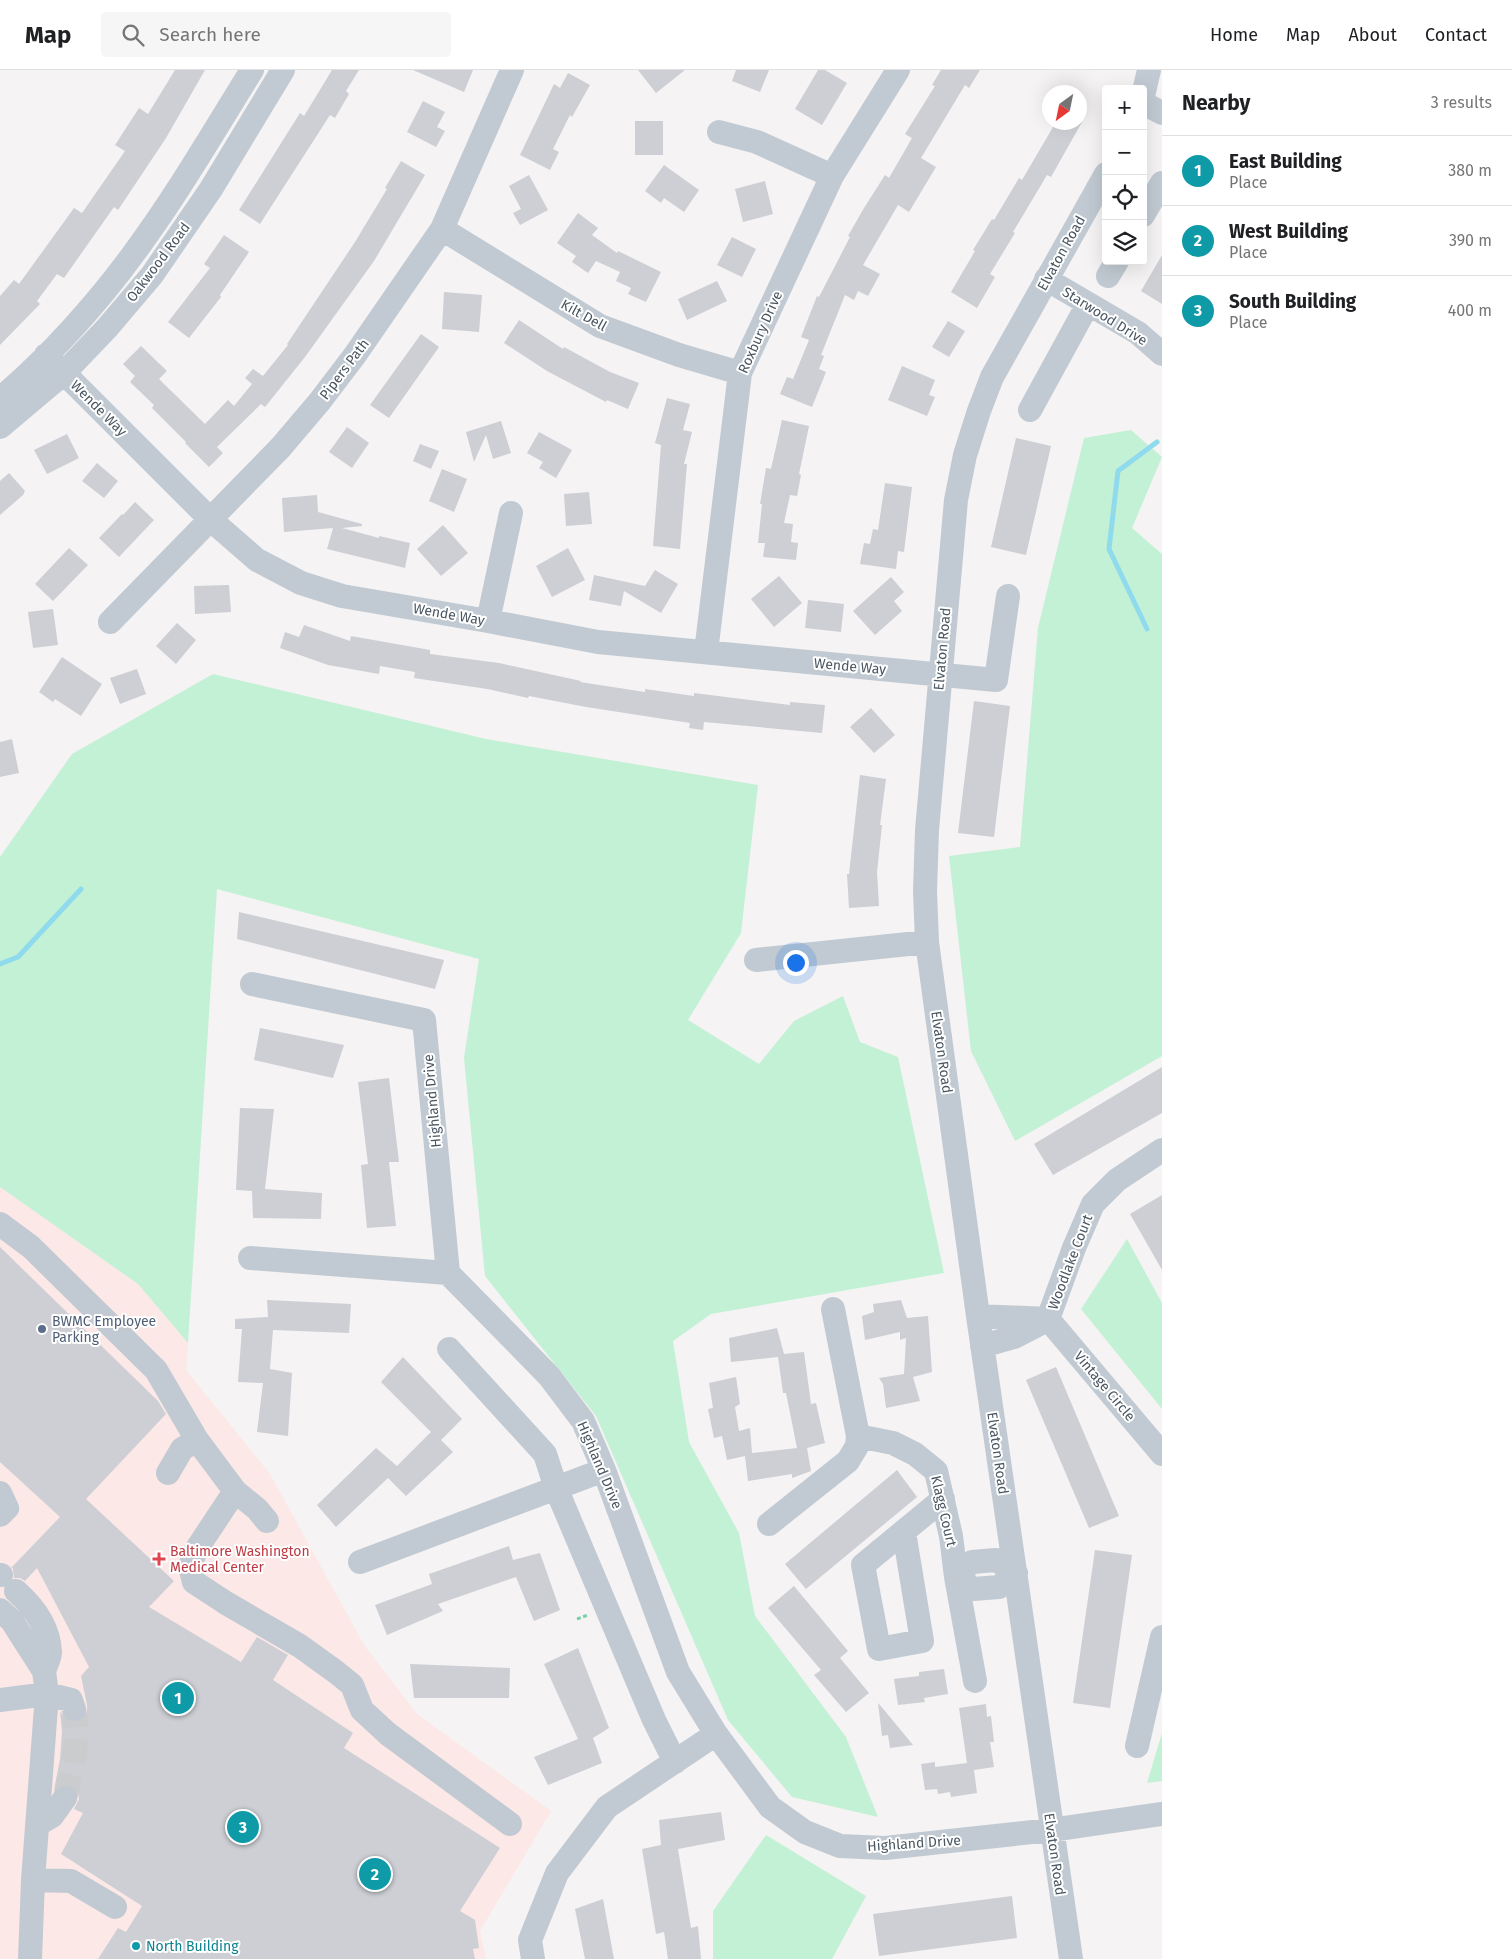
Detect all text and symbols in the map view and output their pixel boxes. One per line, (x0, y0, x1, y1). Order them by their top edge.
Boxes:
search box (101, 12, 451, 57)
text: Map (25, 21, 71, 49)
icon: search (119, 21, 147, 49)
text: Search here (159, 23, 261, 46)
text: Home (1210, 24, 1258, 46)
text: Map (1286, 24, 1320, 46)
text: About (1348, 24, 1397, 46)
text: Contact (1425, 24, 1487, 46)
north arrow (1042, 85, 1087, 130)
map controls (1102, 85, 1147, 265)
button: + (1102, 85, 1147, 130)
text: Nearby (1182, 90, 1250, 116)
text: 3 results (1431, 93, 1492, 112)
button: − (1102, 130, 1147, 175)
text: East Building (1229, 150, 1342, 173)
text: 1 (1194, 161, 1202, 180)
text: 380 m (1448, 161, 1492, 180)
text: Place (1229, 173, 1268, 192)
button: locate (1102, 175, 1147, 220)
street label: Elvaton Road (1034, 213, 1089, 294)
street label: Oakwood Road (123, 219, 194, 305)
button: layers (1102, 220, 1147, 265)
text: West Building (1229, 220, 1348, 243)
text: 2 (1194, 231, 1202, 250)
text: 390 m (1449, 231, 1492, 250)
text: Place (1229, 243, 1268, 262)
street label: Starwood Drive (1059, 284, 1150, 349)
street label: Roxbury Drive (735, 288, 786, 376)
text: South Building (1229, 290, 1356, 313)
street label: Kilt Dell (558, 296, 610, 335)
text: 3 (1194, 301, 1202, 320)
text: 400 m (1448, 301, 1492, 320)
text: Place (1229, 313, 1268, 332)
street label: Pipers Path (316, 336, 373, 403)
street label: Wende Way (67, 377, 130, 440)
street label: Wende Way (412, 600, 486, 629)
street label: Elvaton Road (930, 607, 955, 691)
street label: Wende Way (813, 655, 887, 678)
your location (783, 950, 809, 976)
street label: Elvaton Road (927, 1010, 956, 1094)
street label: Highland Drive (420, 1054, 445, 1148)
street label: Woodlake Court (1045, 1211, 1097, 1312)
place label: BWMC Employee Parking (52, 1313, 156, 1346)
marker: BWMC Employee Parking (36, 1323, 48, 1335)
street label: Vintage Circle (1071, 1348, 1139, 1425)
street label: Elvaton Road (983, 1411, 1012, 1495)
street label: Highland Drive (573, 1419, 626, 1512)
street label: Klagg Court (927, 1474, 960, 1549)
place label: Baltimore Washington Medical Center (170, 1543, 310, 1576)
marker: Baltimore Washington Medical Center (152, 1552, 166, 1566)
pin: 1 (162, 1679, 194, 1717)
pin: 3 (227, 1808, 259, 1846)
street label: Elvaton Road (1040, 1812, 1069, 1896)
street label: Highland Drive (867, 1832, 961, 1855)
pin: 2 (359, 1855, 391, 1893)
place label: North Building (146, 1938, 239, 1955)
marker: North Building (130, 1940, 142, 1952)

